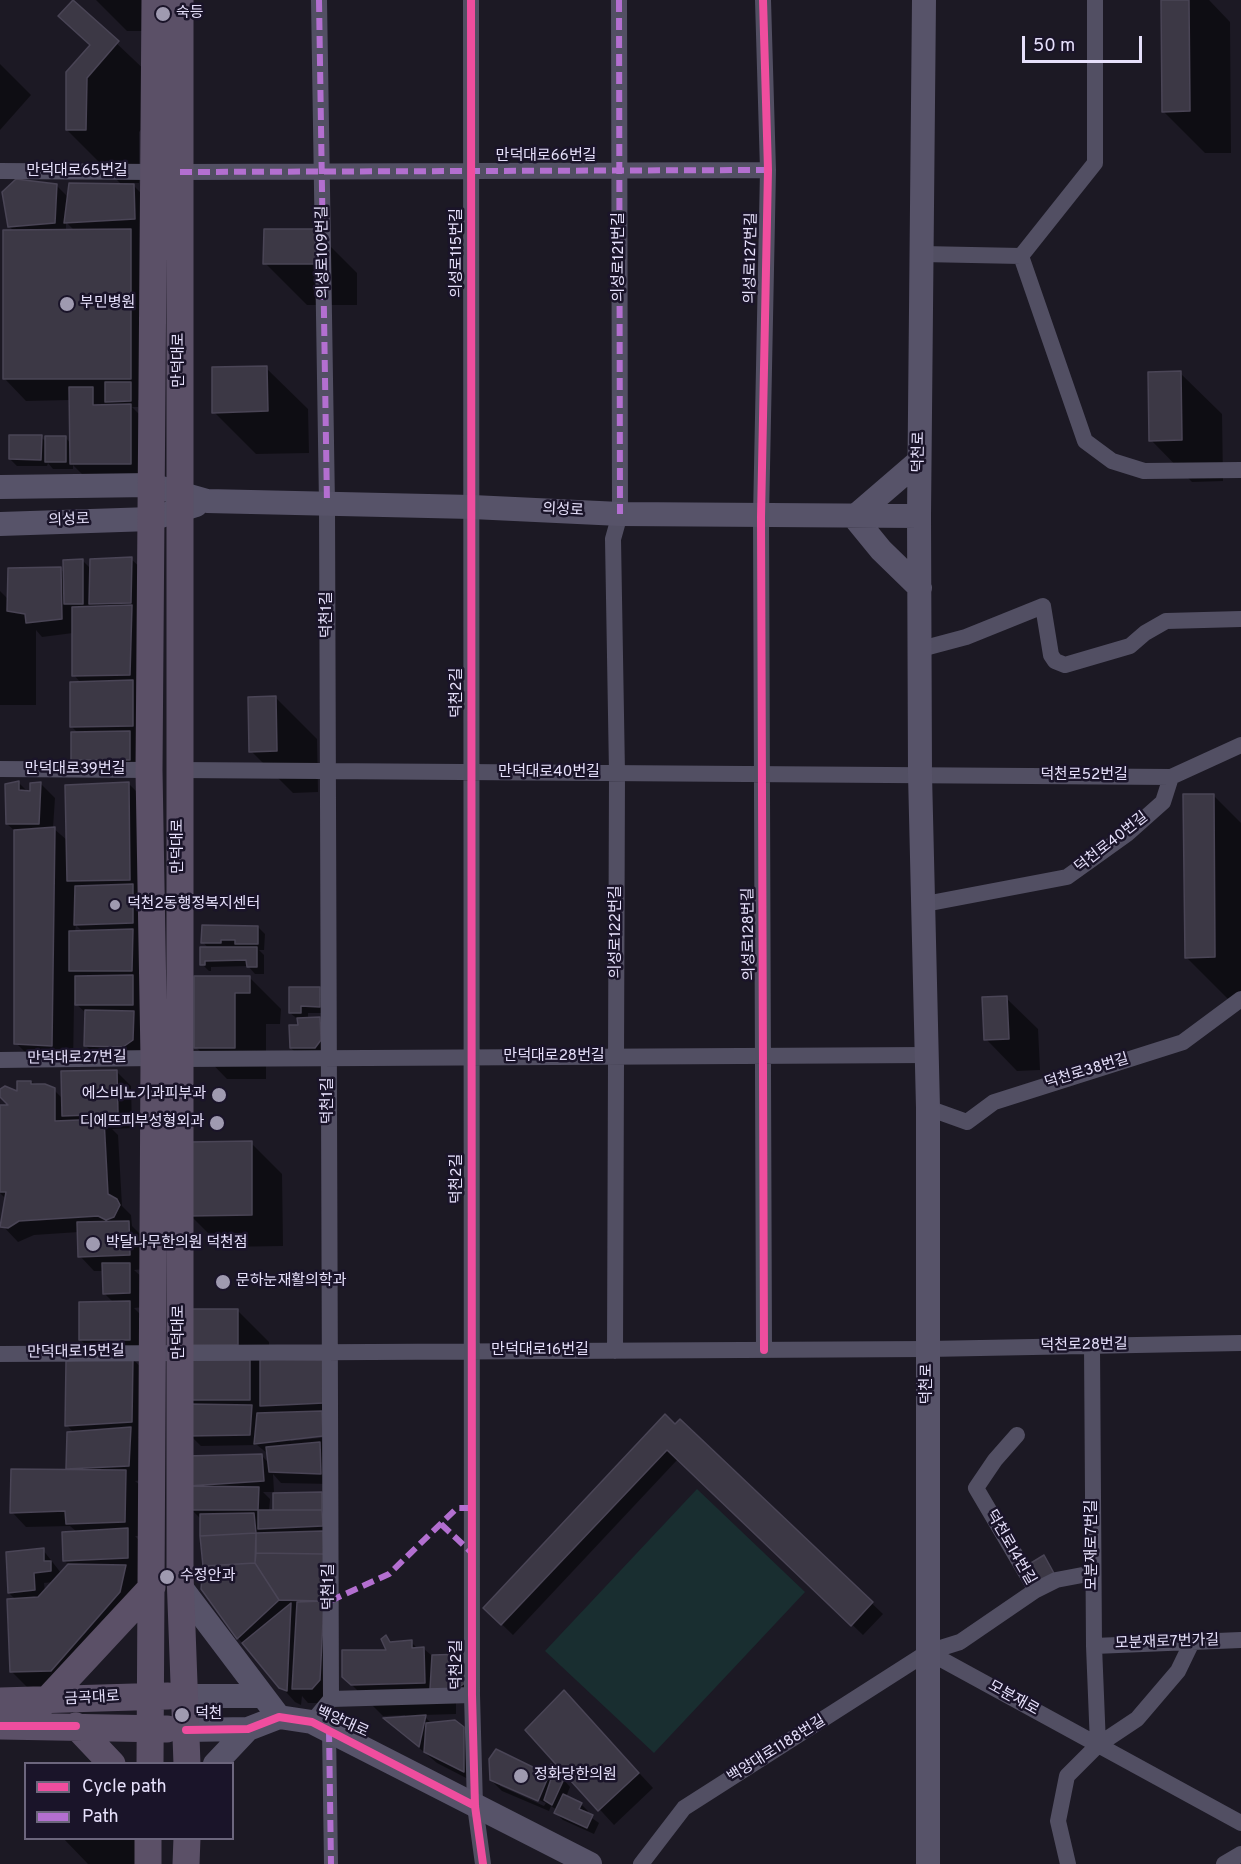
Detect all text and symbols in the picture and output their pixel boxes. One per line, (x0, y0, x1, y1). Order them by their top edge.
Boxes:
marker: 숙등 (154, 5, 172, 23)
place label: 숙등 (176, 5, 204, 23)
scale bar (1025, 24, 1145, 62)
text: 50 m (1033, 35, 1075, 58)
street label: 만덕대로66번길 (496, 148, 596, 166)
street label: 만덕대로65번길 (26, 163, 128, 181)
street label: 의성로109번길 (314, 205, 334, 299)
street label: 의성로115번길 (449, 208, 467, 298)
street label: 의성로121번길 (611, 212, 629, 302)
street label: 의성로127번길 (742, 212, 762, 304)
marker: 부민병원 (58, 295, 76, 313)
place label: 부민병원 (80, 295, 135, 313)
street label: 만덕대로 (171, 332, 189, 388)
street label: 덕천로 (911, 431, 929, 473)
street label: 의성로 (542, 501, 584, 521)
street label: 의성로 (48, 511, 90, 531)
street label: 덕천1길 (319, 592, 337, 638)
street label: 덕천2길 (449, 668, 467, 718)
street label: 만덕대로39번길 (25, 761, 125, 779)
street label: 만덕대로40번길 (498, 764, 600, 782)
street label: 덕천로52번길 (1040, 767, 1128, 785)
street label: 덕천로40번길 (1072, 809, 1152, 877)
street label: 만덕대로 (170, 818, 188, 874)
street label: 의성로122번길 (608, 886, 626, 978)
street label: 의성로128번길 (740, 887, 760, 981)
place label: 덕천2동행정복지센터 (127, 896, 260, 914)
marker: 덕천2동행정복지센터 (108, 898, 122, 912)
street label: 만덕대로28번길 (503, 1048, 605, 1066)
street label: 만덕대로27번길 (27, 1049, 127, 1069)
street label: 덕천로38번길 (1043, 1051, 1131, 1093)
street label: 덕천1길 (320, 1078, 338, 1124)
place label: 에스비뇨기과피부과 (82, 1086, 206, 1104)
marker: 에스비뇨기과피부과 (210, 1086, 228, 1104)
place label: 디에뜨피부성형외과 (80, 1114, 204, 1132)
marker: 디에뜨피부성형외과 (208, 1114, 226, 1132)
street label: 덕천2길 (449, 1154, 467, 1204)
marker: 박달나무한의원 덕천점 (84, 1235, 102, 1253)
place label: 박달나무한의원 덕천점 (106, 1235, 248, 1253)
marker: 문하눈재활의학과 (214, 1273, 232, 1291)
place label: 문하눈재활의학과 (236, 1273, 346, 1291)
street label: 만덕대로 (171, 1304, 189, 1360)
street label: 덕천로28번길 (1040, 1336, 1128, 1356)
street label: 만덕대로16번길 (491, 1342, 589, 1360)
street label: 만덕대로15번길 (27, 1343, 125, 1363)
street label: 덕천로 (919, 1363, 937, 1405)
street label: 모분재로7번길 (1084, 1500, 1102, 1590)
street label: 덕천로14번길 (981, 1507, 1039, 1589)
street label: 덕천1길 (321, 1564, 339, 1610)
marker: 수정안과 (158, 1568, 176, 1586)
place label: 수정안과 (180, 1568, 235, 1586)
street label: 모분재로7번가길 (1115, 1632, 1219, 1654)
street label: 덕천2길 (449, 1640, 467, 1690)
street label: 모분재로 (984, 1678, 1042, 1720)
street label: 금곡대로 (64, 1689, 120, 1709)
street label: 백양대로 (313, 1704, 371, 1742)
marker: 덕천 (173, 1706, 191, 1724)
place label: 덕천 (195, 1706, 223, 1724)
street label: 백양대로1188번길 (725, 1713, 829, 1787)
legend (24, 1762, 234, 1840)
marker: 정화당한의원 (512, 1767, 530, 1785)
place label: 정화당한의원 (534, 1767, 617, 1785)
text: Cycle path (82, 1776, 167, 1799)
text: Path (82, 1806, 119, 1829)

